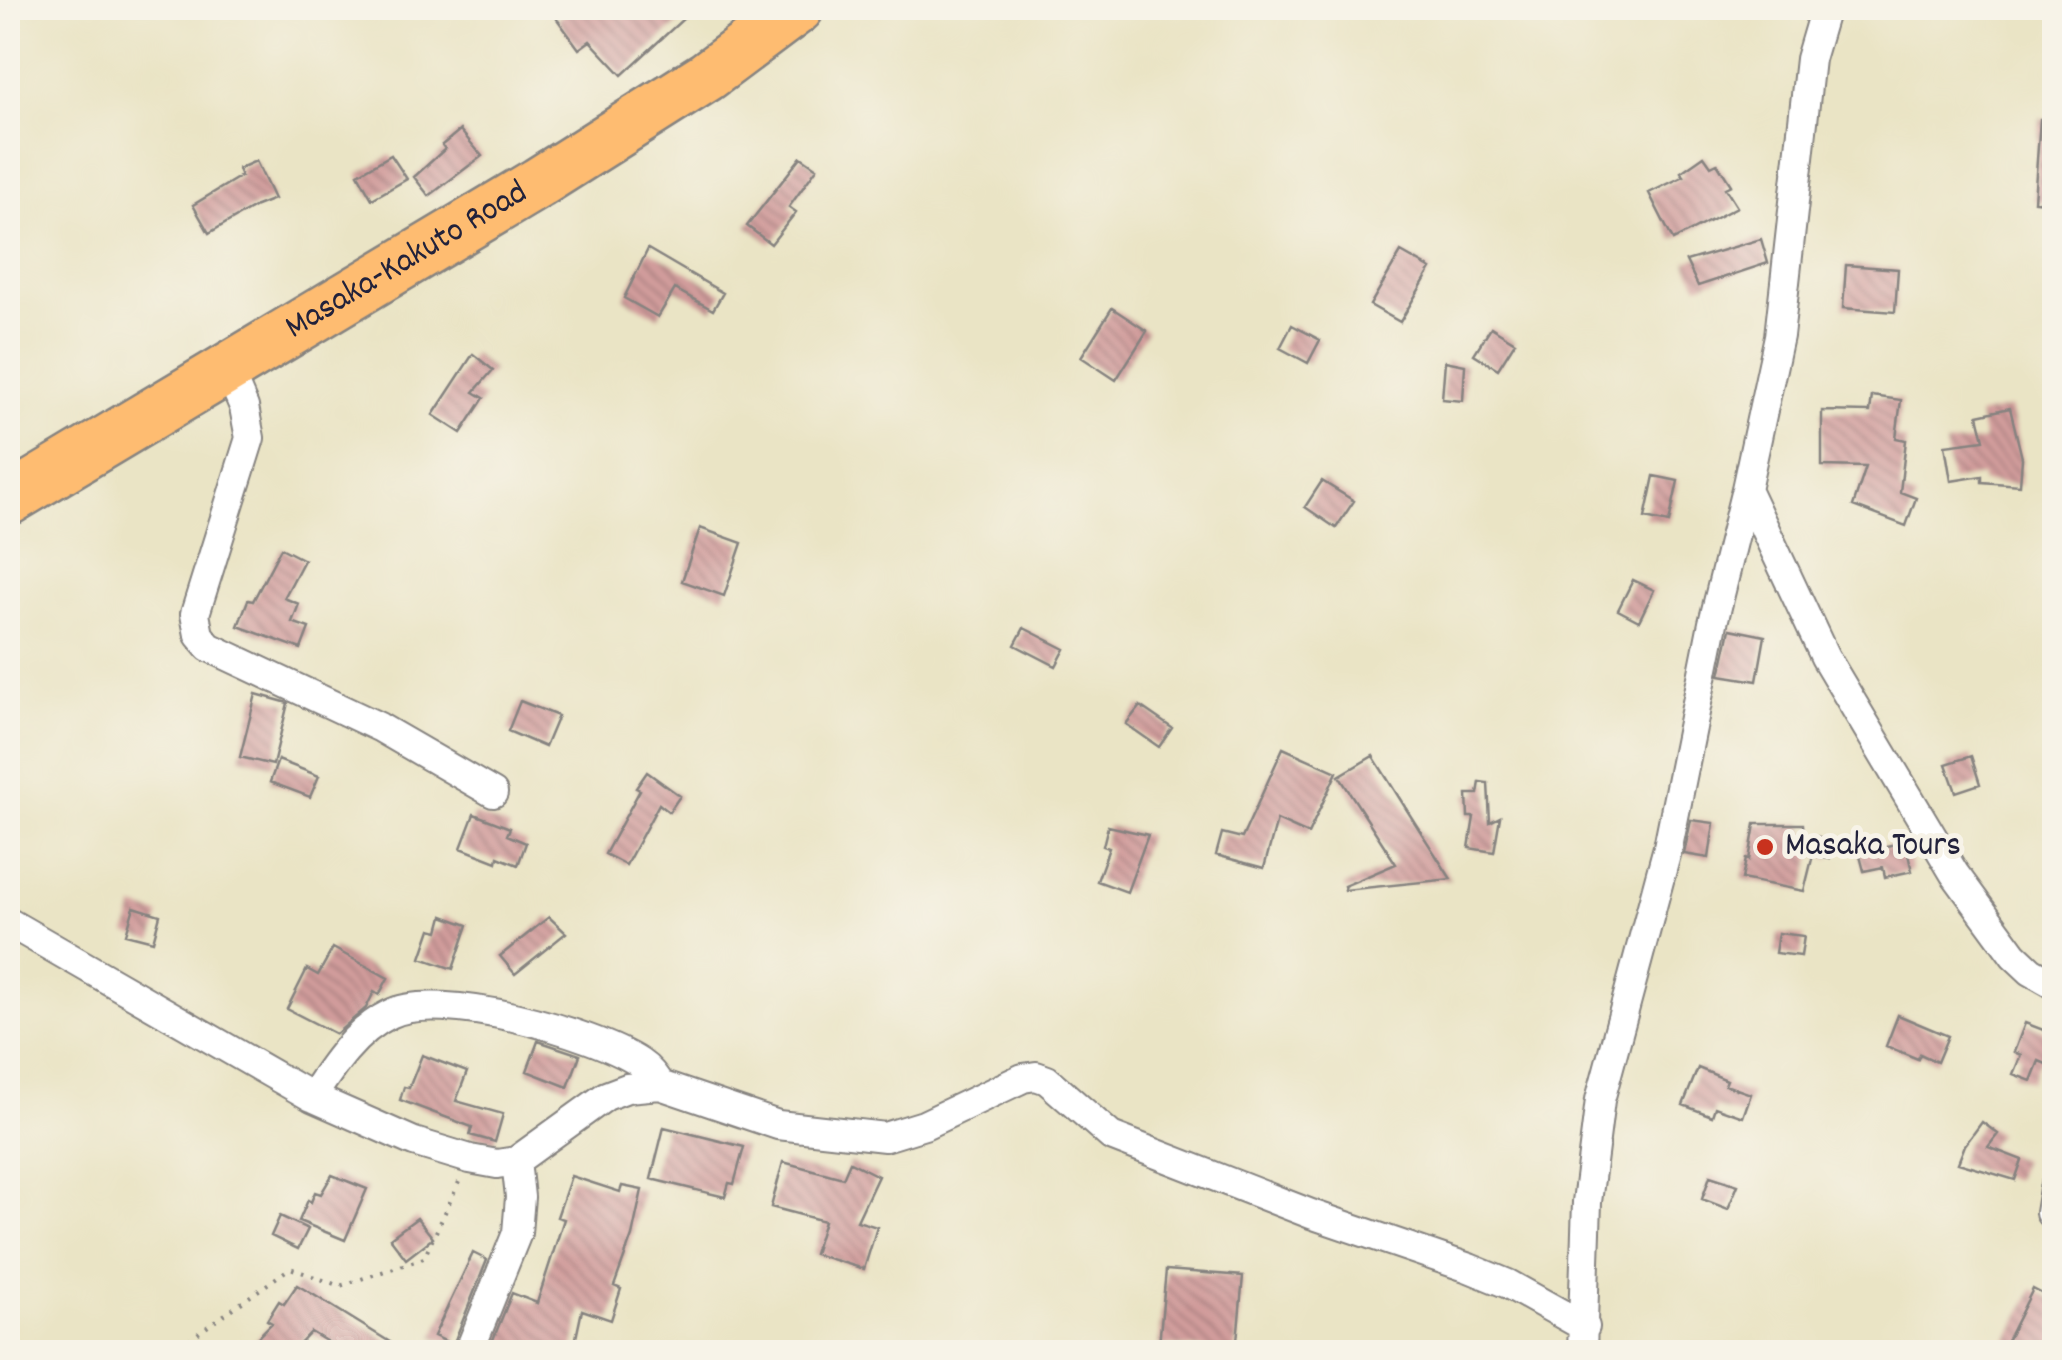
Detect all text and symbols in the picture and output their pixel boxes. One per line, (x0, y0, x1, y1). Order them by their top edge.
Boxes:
street label: Masaka-Kakuto Road (276, 169, 538, 353)
place label: Masaka Tours (1785, 822, 1961, 872)
marker: Masaka Tours (1754, 836, 1776, 858)

